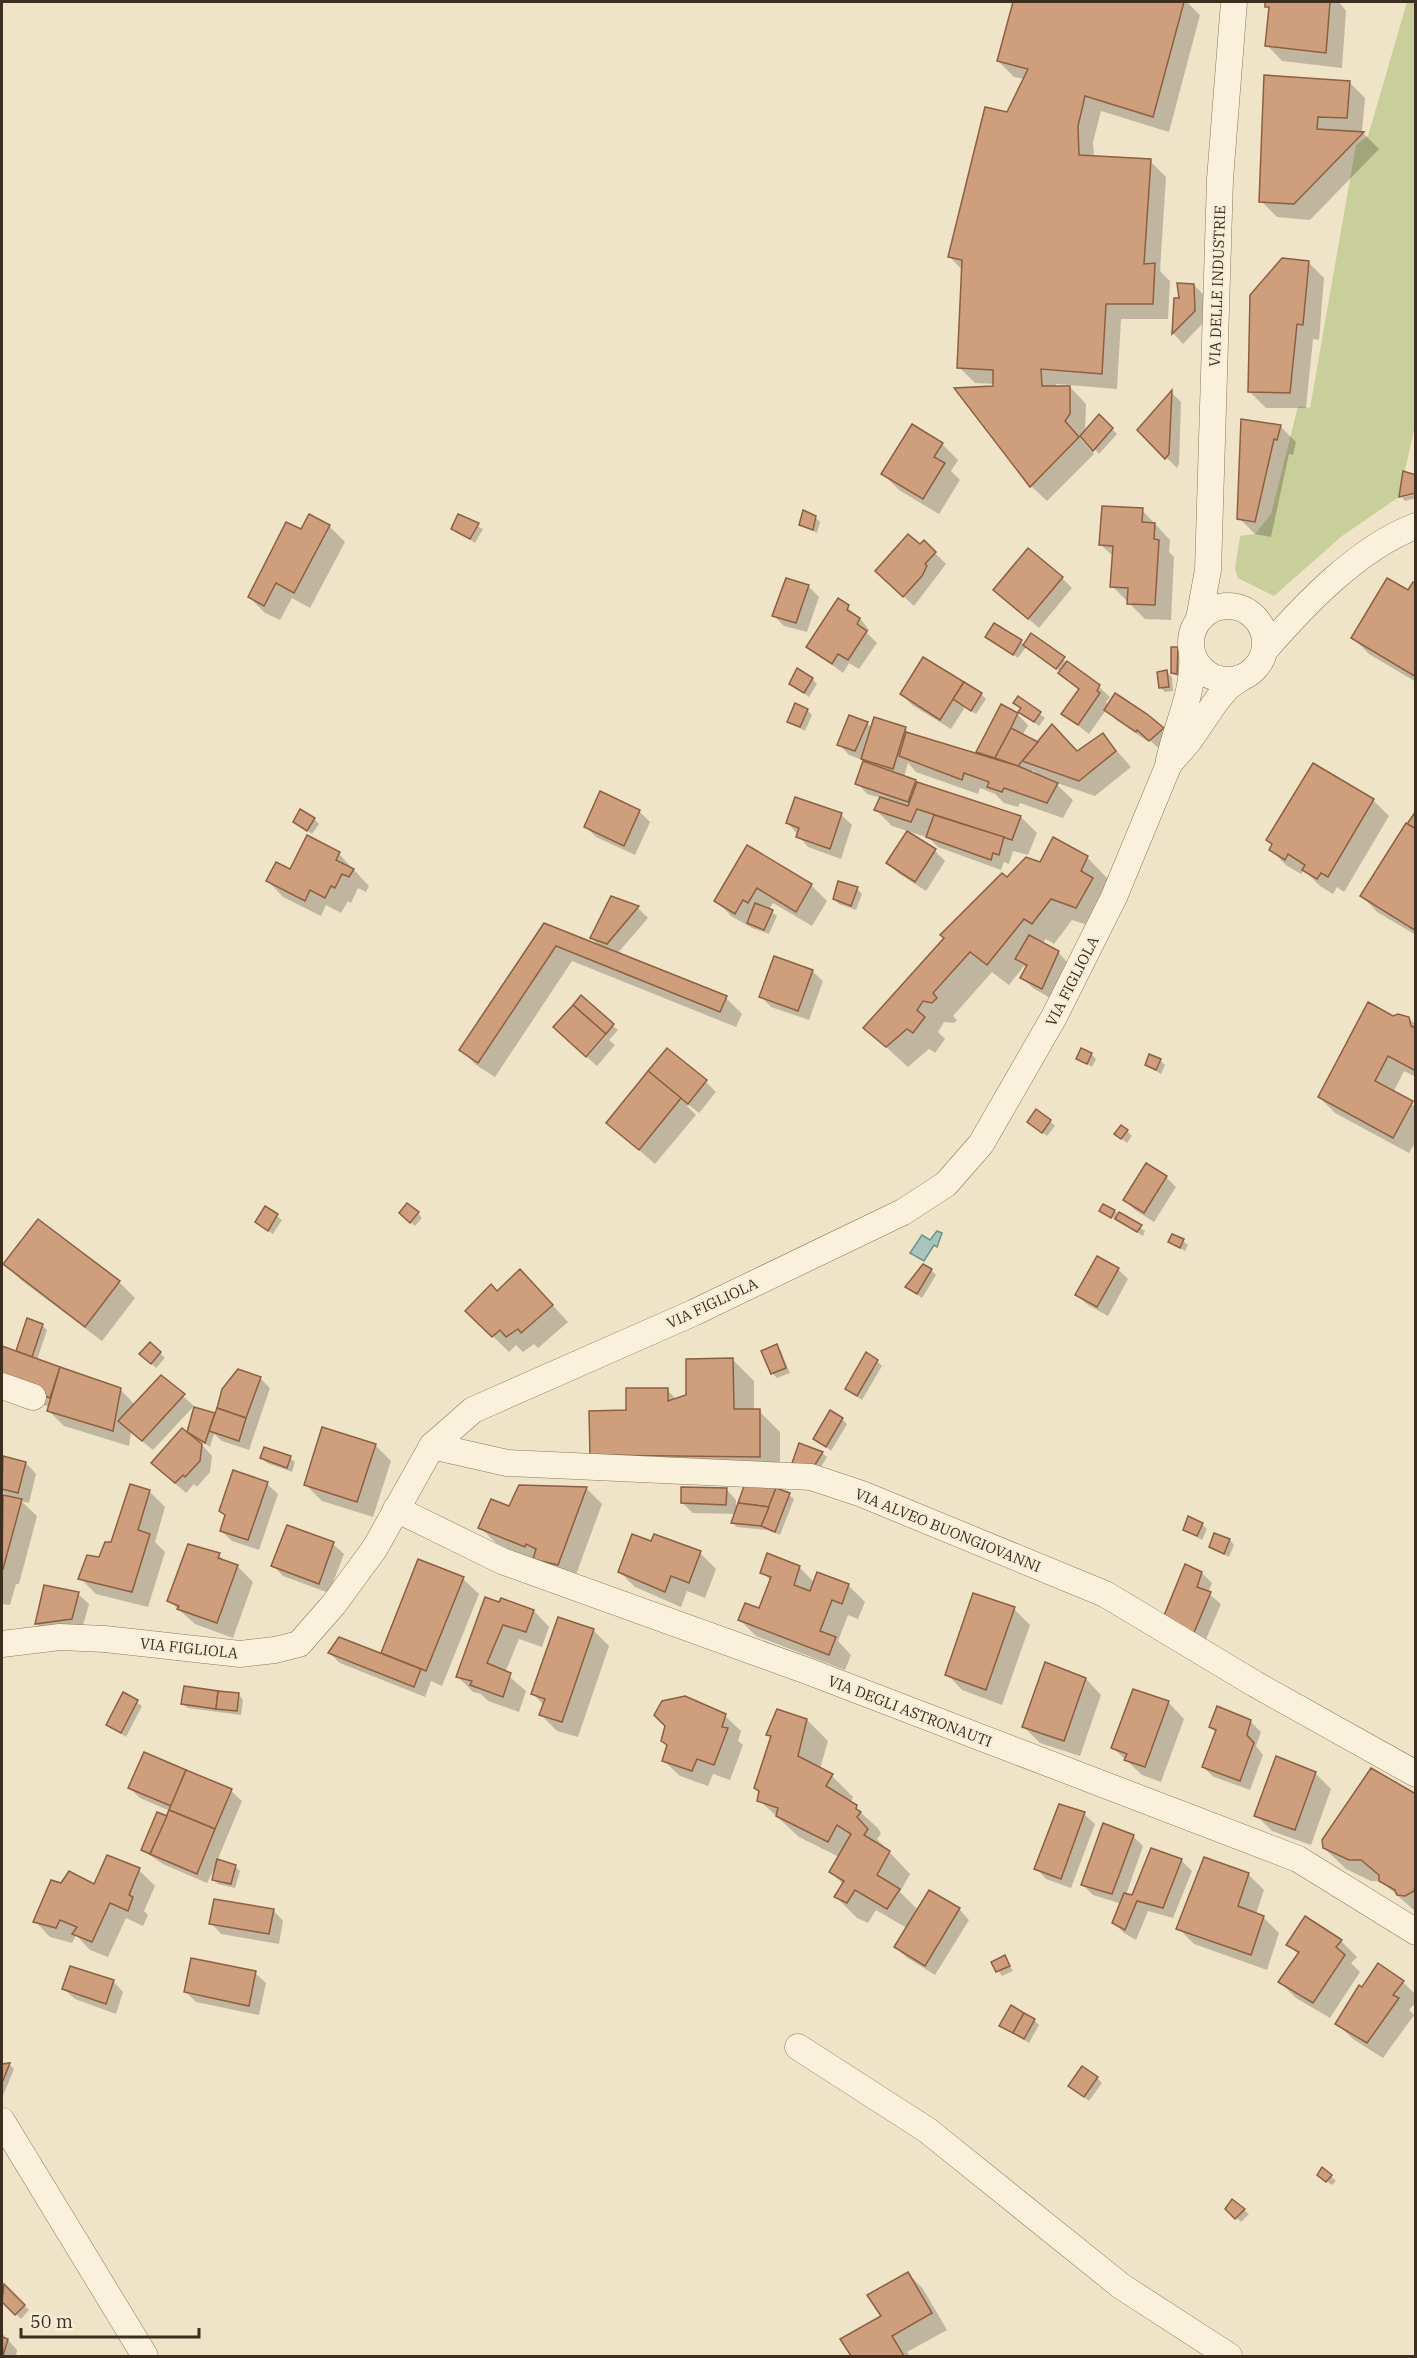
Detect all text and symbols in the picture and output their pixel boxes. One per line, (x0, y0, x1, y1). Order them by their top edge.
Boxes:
street label: VIA DELLE INDUSTRIE (1205, 205, 1229, 367)
street label: VIA FIGLIOLA (1041, 932, 1103, 1029)
street label: VIA FIGLIOLA (663, 1273, 761, 1332)
street label: VIA ALVEO BUONGIOVANNI (852, 1484, 1044, 1576)
street label: VIA FIGLIOLA (139, 1633, 240, 1663)
street label: VIA DEGLI ASTRONAUTI (825, 1671, 995, 1751)
scale bar (21, 2301, 200, 2339)
text: 50 m (30, 2310, 73, 2333)

